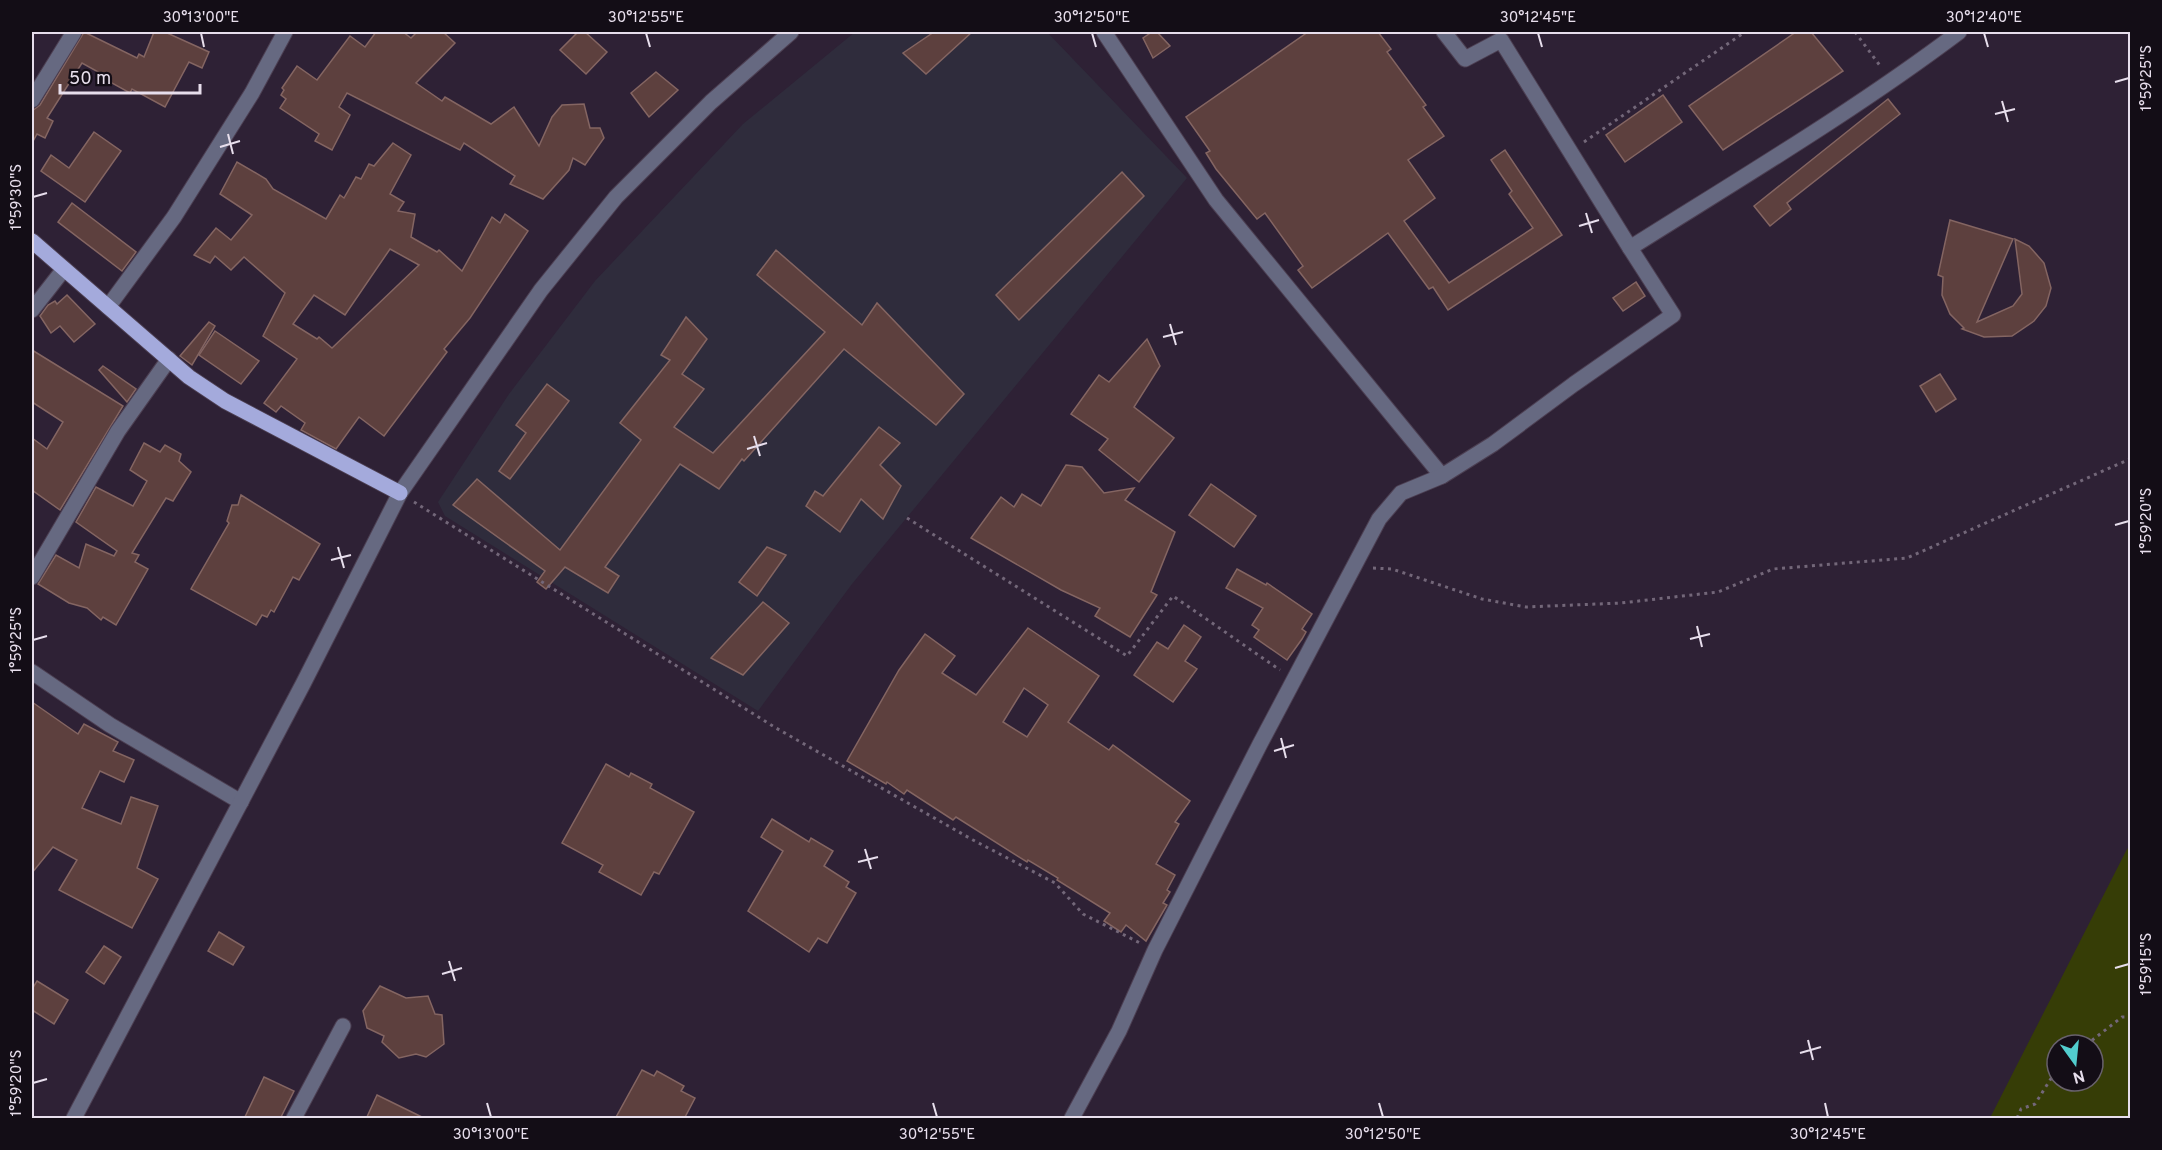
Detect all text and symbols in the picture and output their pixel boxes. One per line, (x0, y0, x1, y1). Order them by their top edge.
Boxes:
text: 30°13'00"E (163, 9, 239, 28)
text: 30°12'55"E (608, 9, 684, 28)
text: 30°12'50"E (1054, 9, 1130, 28)
text: 30°12'45"E (1500, 9, 1576, 28)
text: 30°12'40"E (1946, 9, 2022, 28)
text: 1°59'25"S (2138, 45, 2157, 111)
scale bar (60, 57, 200, 95)
text: 50 m (69, 68, 111, 91)
text: 1°59'30"S (8, 164, 27, 230)
text: 1°59'20"S (2138, 488, 2157, 554)
text: 1°59'25"S (8, 607, 27, 673)
text: 1°59'15"S (2138, 933, 2157, 996)
north arrow (2045, 1033, 2105, 1093)
text: 1°59'20"S (8, 1050, 27, 1116)
text: N (2070, 1064, 2087, 1087)
text: 30°13'00"E (453, 1126, 529, 1145)
text: 30°12'55"E (899, 1126, 975, 1145)
text: 30°12'50"E (1345, 1126, 1421, 1145)
text: 30°12'45"E (1790, 1126, 1866, 1145)

